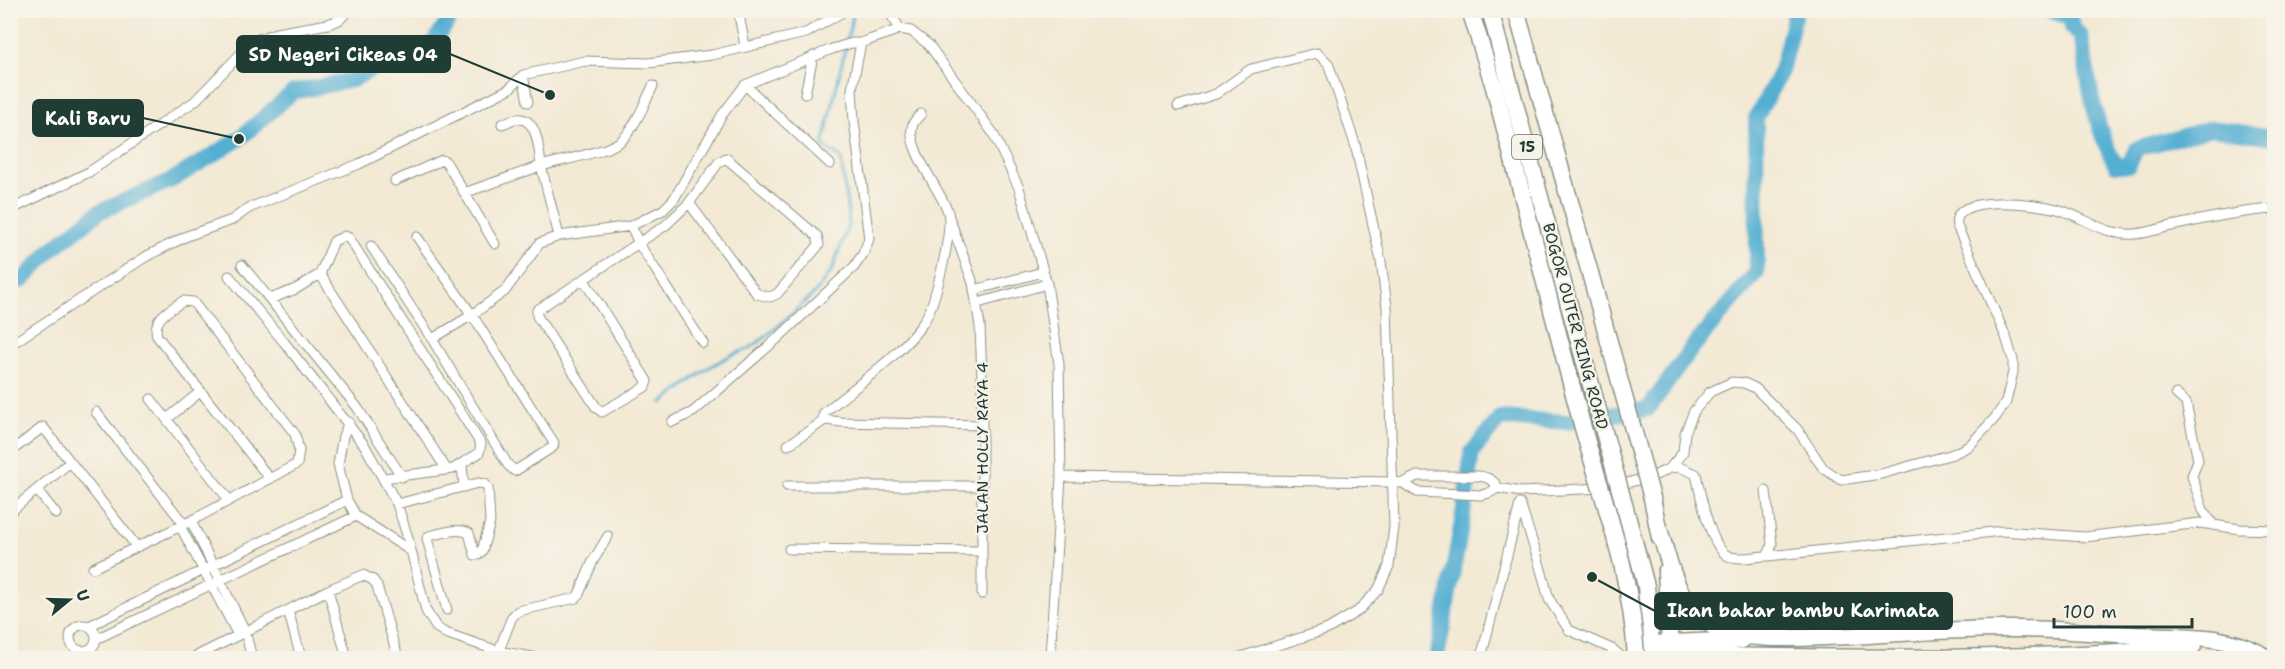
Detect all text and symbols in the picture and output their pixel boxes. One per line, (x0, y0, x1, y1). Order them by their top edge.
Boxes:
callout: SD Negeri Cikeas 04 (237, 36, 450, 72)
text: SD Negeri Cikeas 04 (249, 43, 438, 67)
callout: Kali Baru (33, 100, 143, 136)
text: Kali Baru (45, 107, 131, 131)
road number: 15 (1512, 135, 1542, 159)
street label: BOGOR OUTER RING ROAD (1538, 221, 1613, 432)
street label: JALAN HOLLY RAYA 4 (972, 362, 993, 534)
north arrow (39, 570, 99, 630)
text: U (71, 587, 94, 604)
scale bar (2054, 591, 2192, 629)
callout: Ikan bakar bambu Karimata (1655, 593, 1952, 629)
text: Ikan bakar bambu Karimata (1667, 599, 1940, 623)
text: 100 m (2063, 600, 2117, 624)

